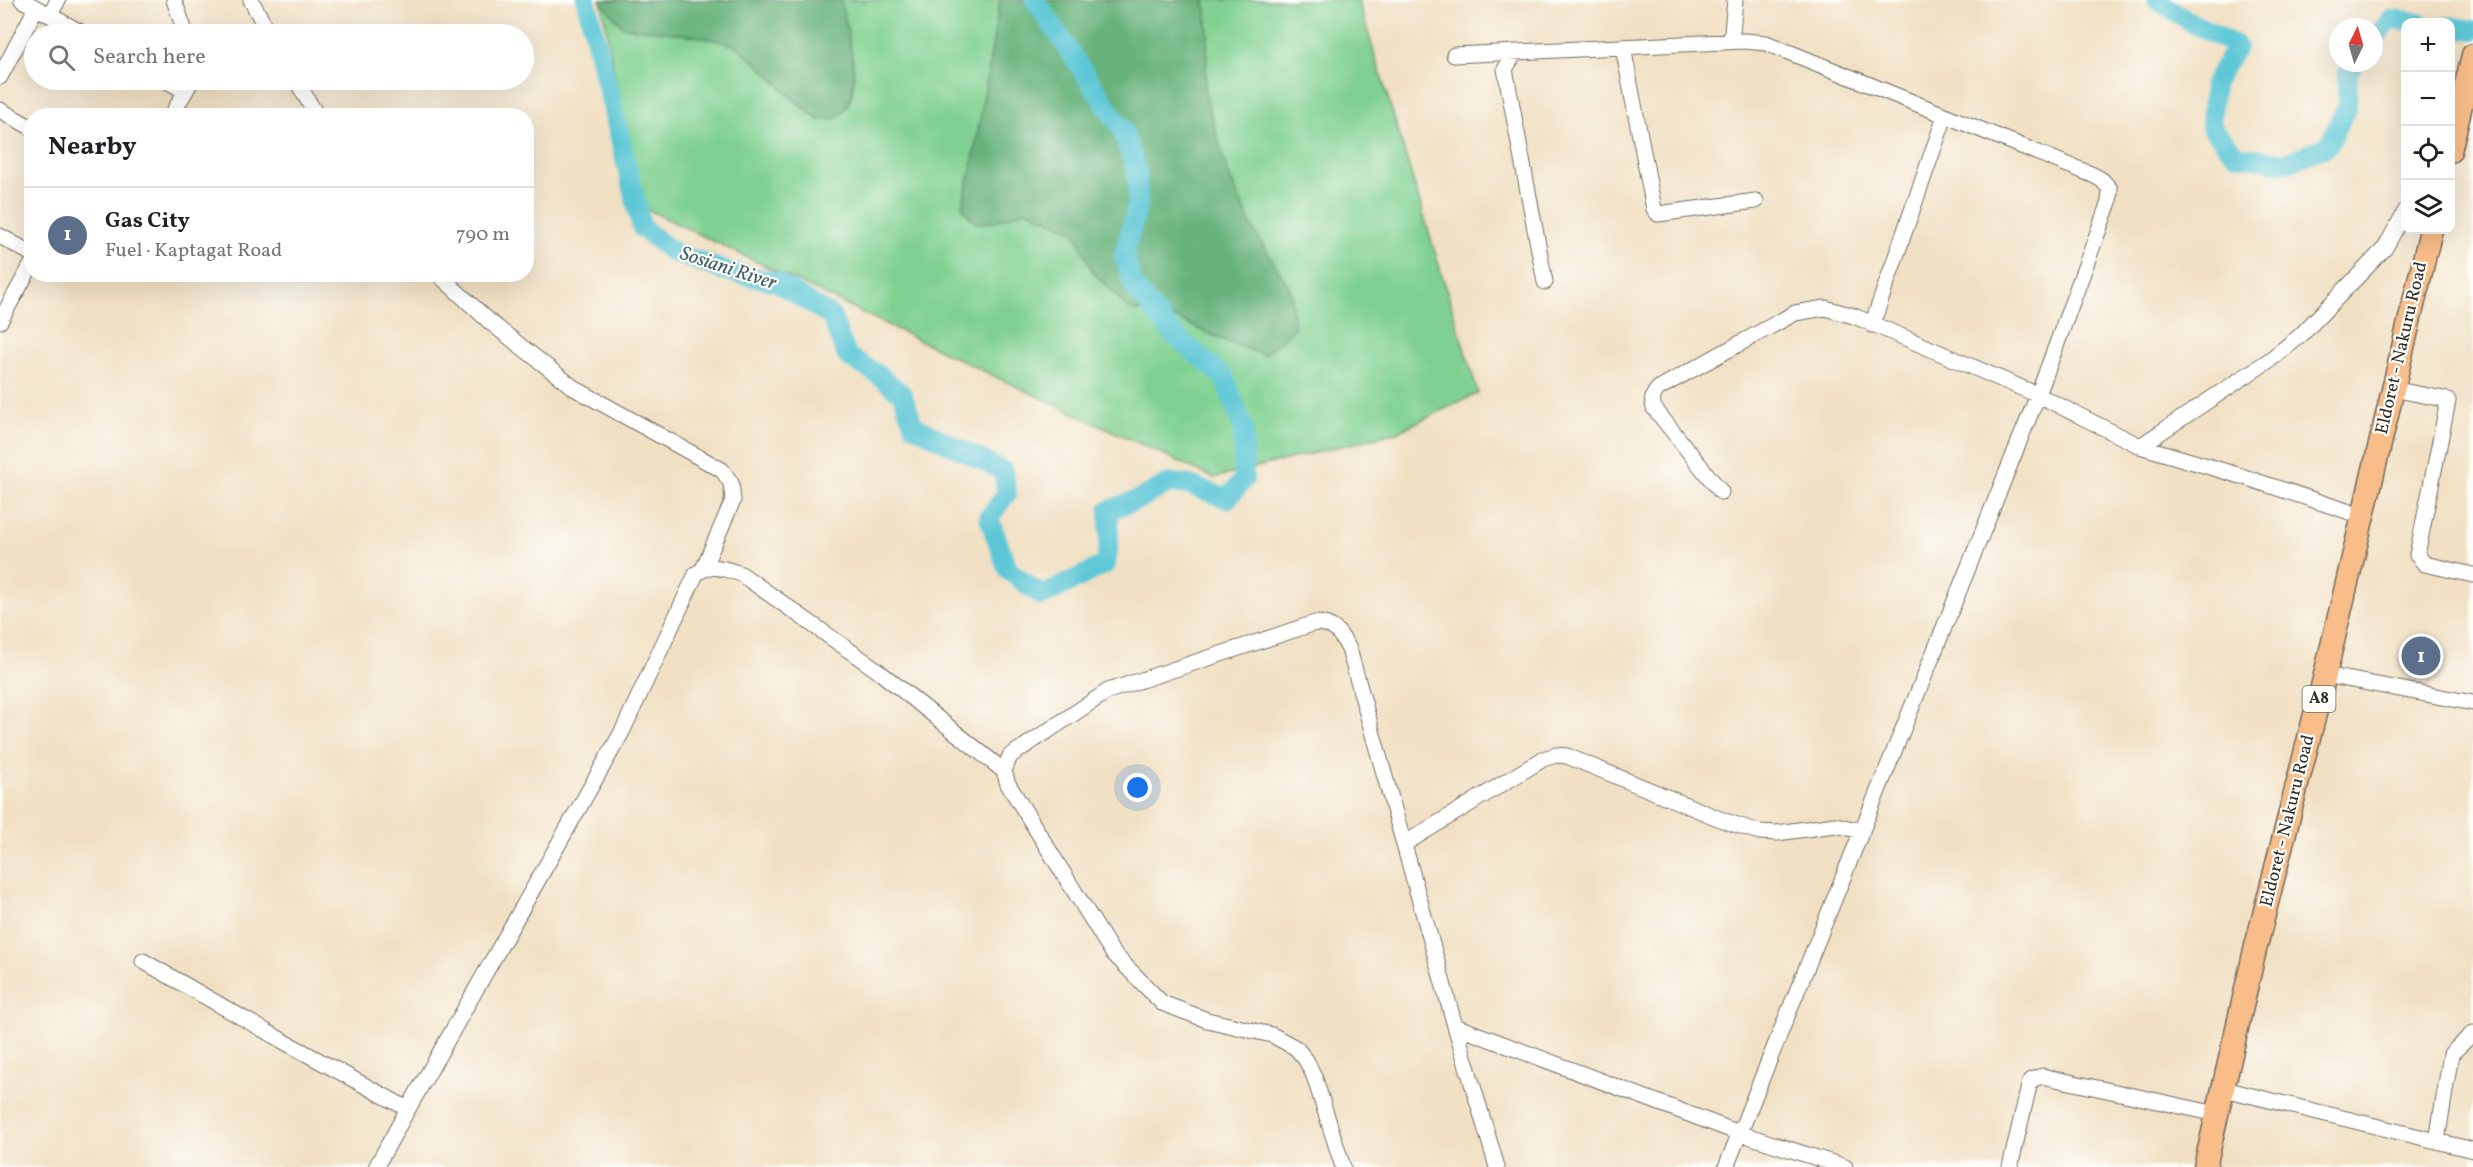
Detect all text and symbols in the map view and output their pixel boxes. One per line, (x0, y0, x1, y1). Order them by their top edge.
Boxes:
north arrow (2329, 18, 2383, 72)
map controls (2401, 18, 2455, 234)
button: + (2401, 18, 2455, 72)
search box (24, 24, 534, 90)
icon: search (45, 41, 78, 74)
text: Search here (93, 42, 206, 73)
button: − (2401, 72, 2455, 126)
button: locate (2401, 126, 2455, 180)
text: Nearby (48, 129, 137, 165)
button: layers (2401, 180, 2455, 234)
text: Gas City (105, 206, 190, 237)
text: 1 (63, 221, 72, 249)
text: 790 m (456, 221, 510, 249)
text: Fuel · Kaptagat Road (105, 237, 282, 265)
water label: Sosiani River (676, 240, 780, 298)
street label: Eldoret - Nakuru Road (2370, 259, 2434, 437)
pin: 1 (2402, 634, 2440, 678)
road number: A8 (2302, 686, 2336, 712)
street label: Eldoret - Nakuru Road (2255, 732, 2321, 910)
your location (1123, 773, 1152, 802)

